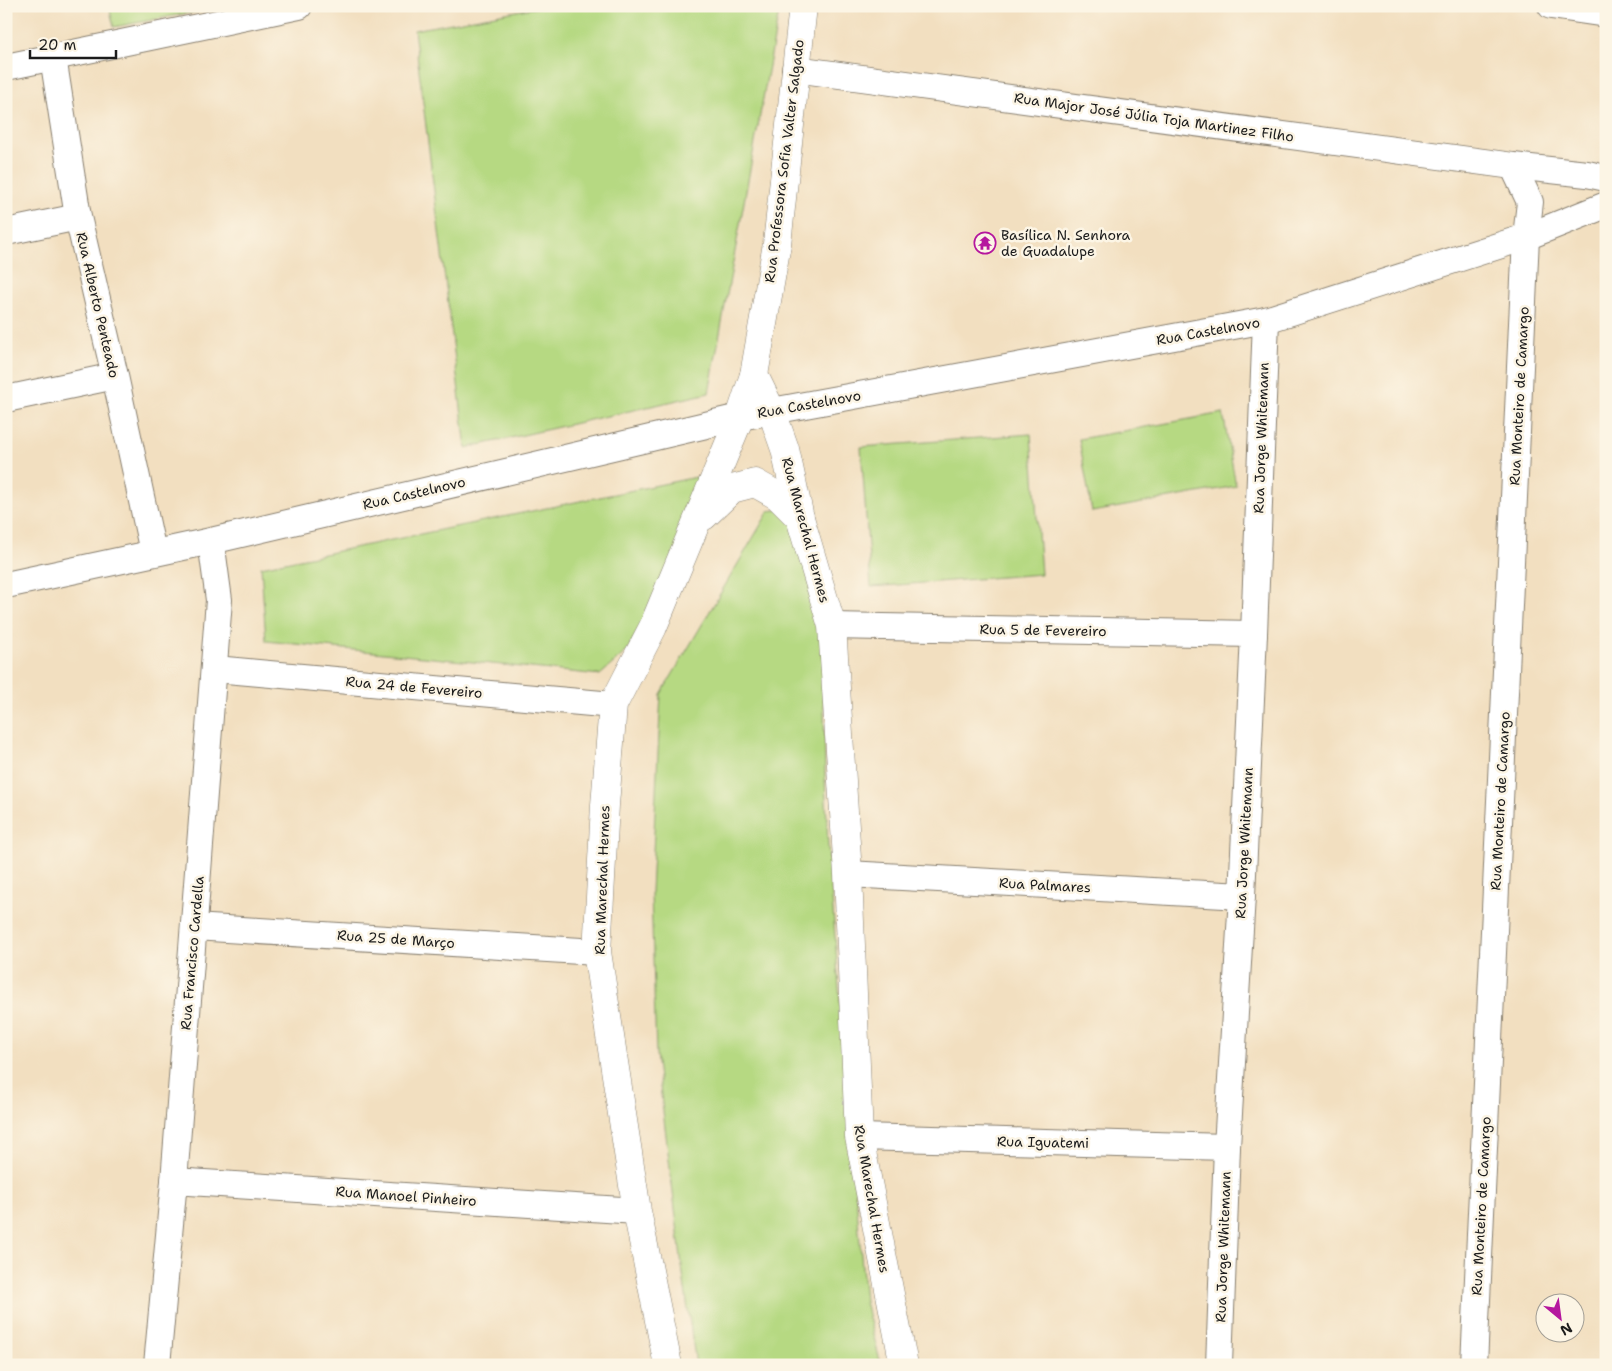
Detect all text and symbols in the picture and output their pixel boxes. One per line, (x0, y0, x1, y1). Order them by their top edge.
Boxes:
scale bar (30, 28, 116, 60)
text: 20 m (38, 35, 77, 55)
street label: Rua Professora Sofia Valter Salgado (760, 38, 808, 284)
street label: Rua Major José Júlia Toja Martinez Filho (1013, 88, 1295, 146)
place label: Basílica N. Senhora de Guadalupe (1001, 226, 1130, 260)
street label: Rua Alberto Penteado (72, 230, 124, 380)
temple icon: Basílica N. Senhora de Guadalupe (973, 231, 997, 255)
street label: Rua Monteiro de Camargo (1505, 306, 1533, 486)
street label: Rua Castelnovo (1155, 313, 1261, 349)
street label: Rua Jorge Whitemann (1249, 362, 1273, 514)
street label: Rua Castelnovo (756, 386, 862, 422)
street label: Rua Marechal Hermes (778, 455, 834, 605)
street label: Rua Castelnovo (361, 472, 467, 514)
street label: Rua 5 de Fevereiro (979, 620, 1107, 640)
street label: Rua 24 de Fevereiro (345, 672, 483, 702)
street label: Rua Monteiro de Camargo (1486, 711, 1514, 891)
street label: Rua Jorge Whitemann (1231, 766, 1257, 919)
street label: Rua Marechal Hermes (590, 805, 614, 955)
street label: Rua Palmares (999, 874, 1092, 896)
street label: Rua Francisco Cardella (176, 875, 208, 1031)
street label: Rua 25 de Março (336, 926, 456, 952)
street label: Rua Monteiro de Camargo (1467, 1116, 1495, 1296)
street label: Rua Marechal Hermes (850, 1124, 894, 1274)
street label: Rua Iguatemi (997, 1132, 1089, 1152)
street label: Rua Jorge Whitemann (1211, 1171, 1235, 1323)
street label: Rua Manoel Pinheiro (335, 1182, 477, 1210)
north arrow (1534, 1294, 1584, 1344)
text: N (1557, 1319, 1576, 1340)

